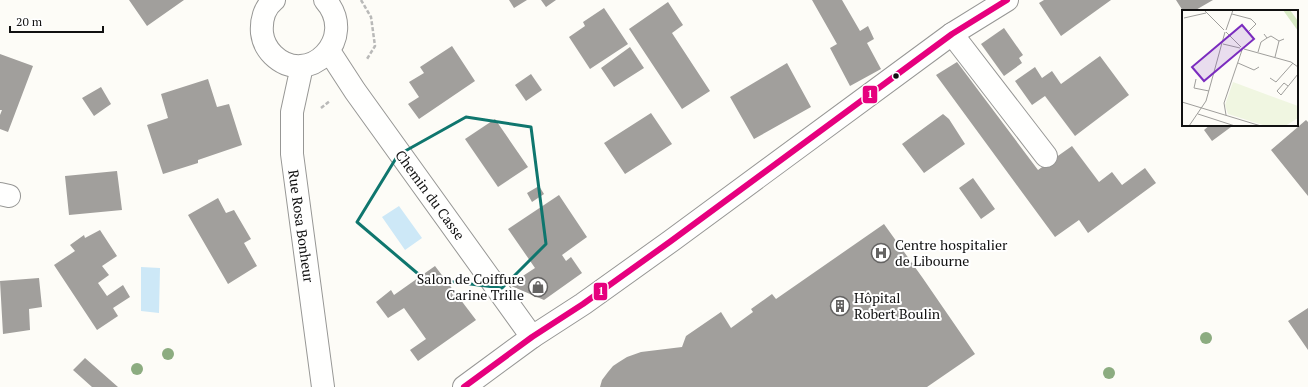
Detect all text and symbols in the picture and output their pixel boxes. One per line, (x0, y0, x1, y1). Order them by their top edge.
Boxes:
scale bar (10, 8, 103, 34)
inset map (1182, 10, 1298, 126)
text: 20 m (16, 14, 43, 29)
unlabelled marker (891, 71, 901, 81)
line badge: 1 (862, 85, 878, 104)
text: 1 (867, 87, 873, 101)
street label: Chemin du Casse (391, 146, 469, 243)
street label: Rue Rosa Bonheur (284, 168, 319, 284)
place label: Centre hospitalier de Libourne (895, 235, 1008, 270)
hospital icon: Centre hospitalier de Libourne (870, 242, 892, 264)
place label: Salon de Coiffure Carine Trille (417, 269, 524, 304)
shop icon: Salon de Coiffure Carine Trille (527, 276, 549, 298)
line badge: 1 (593, 282, 608, 301)
text: 1 (598, 284, 604, 298)
place label: Hôpital Robert Boulin (854, 288, 941, 323)
building icon: Hôpital Robert Boulin (829, 295, 851, 317)

